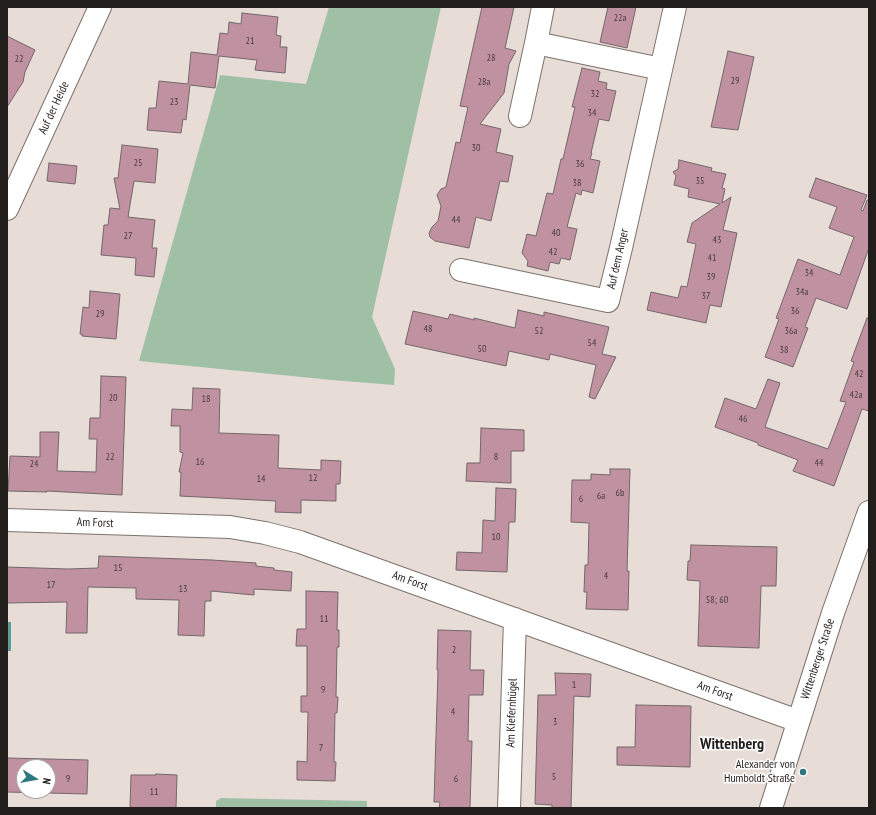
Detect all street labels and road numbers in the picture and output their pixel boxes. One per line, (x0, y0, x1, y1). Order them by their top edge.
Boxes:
street label: Auf der Heide (36, 79, 72, 137)
street label: Auf dem Anger (604, 227, 632, 291)
street label: Am Forst (76, 515, 114, 531)
street label: Am Forst (390, 568, 430, 594)
street label: Wittenberger Straße (798, 617, 838, 701)
street label: Am Kiefernhügel (504, 678, 520, 748)
street label: Am Forst (695, 678, 735, 704)

